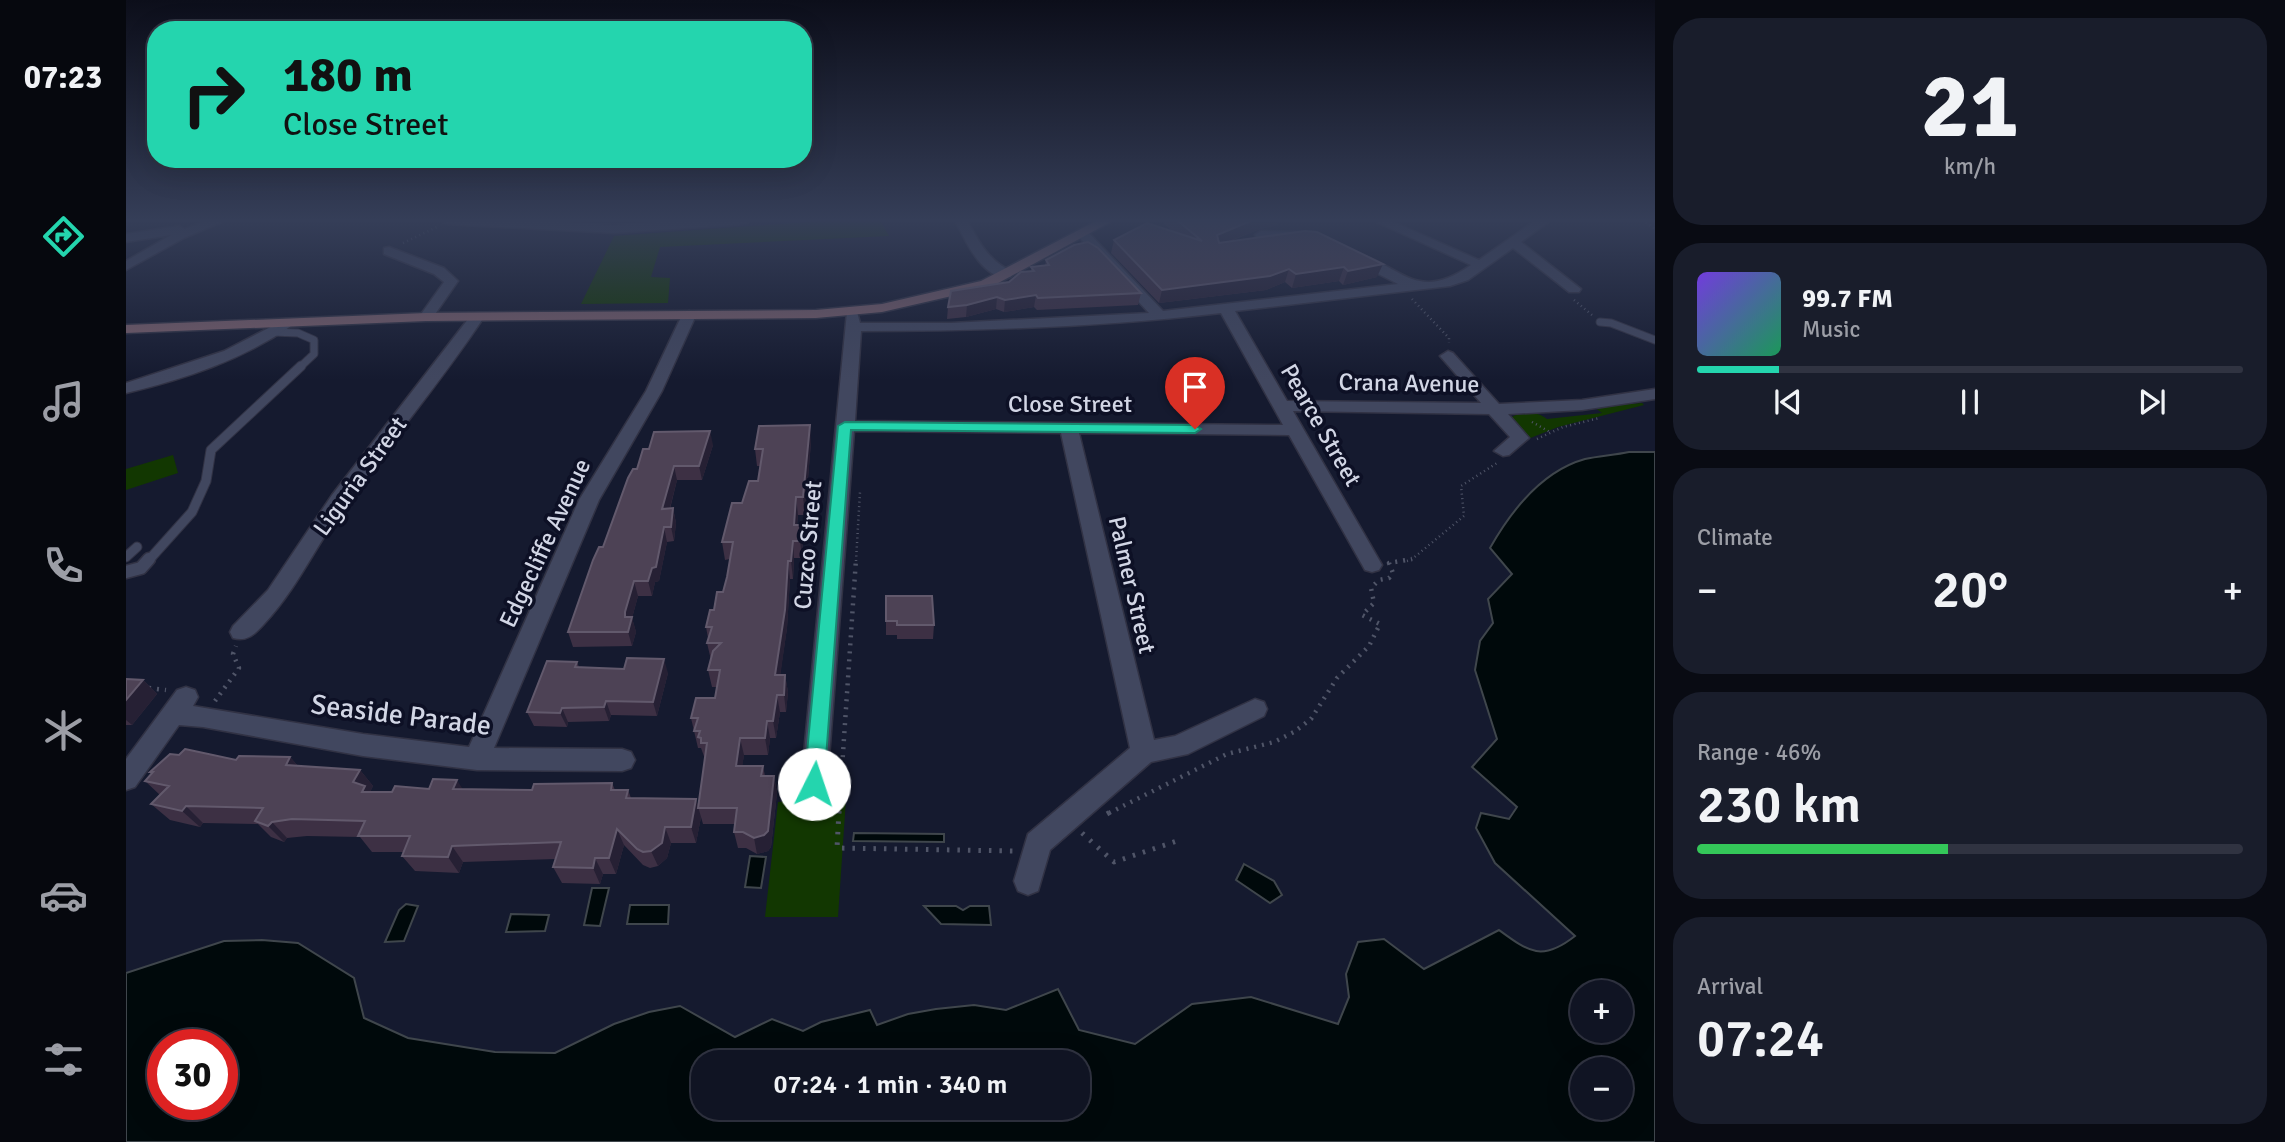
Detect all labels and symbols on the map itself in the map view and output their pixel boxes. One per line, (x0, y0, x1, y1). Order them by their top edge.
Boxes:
pin (1165, 357, 1225, 429)
street label: Pearce Street (1274, 358, 1368, 492)
street label: Crana Avenue (1338, 367, 1480, 399)
street label: Close Street (1008, 389, 1132, 419)
street label: Liguria Street (307, 411, 413, 541)
street label: Edgecliffe Avenue (493, 454, 597, 632)
street label: Cuzco Street (787, 479, 829, 611)
street label: Palmer Street (1102, 513, 1162, 657)
street label: Seaside Parade (309, 687, 493, 743)
position arrow (777, 747, 851, 821)
speed limit sign: 30 (147, 1029, 238, 1120)

